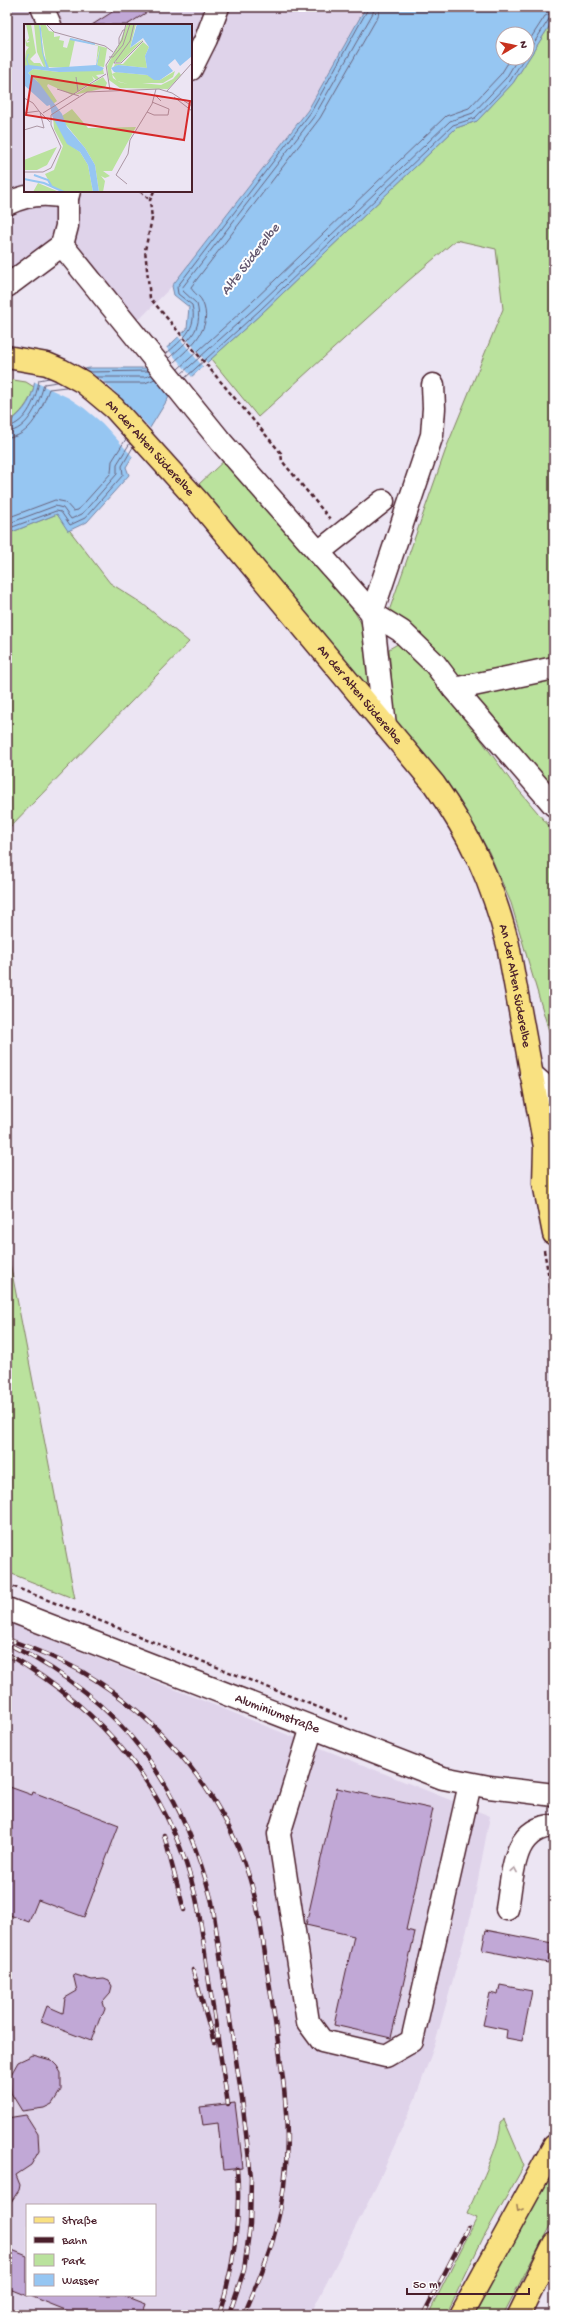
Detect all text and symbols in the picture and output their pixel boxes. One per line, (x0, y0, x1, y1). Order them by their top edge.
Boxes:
inset map (24, 24, 192, 192)
north arrow (495, 26, 535, 66)
text: N (516, 40, 529, 49)
water label: Alte Süderelbe (218, 220, 285, 299)
street label: An der Alten Süderelbe (102, 397, 198, 500)
street label: An der Alten Süderelbe (314, 642, 406, 748)
street label: An der Alten Süderelbe (495, 923, 534, 1049)
street label: Aluminiumstraße (233, 1691, 322, 1737)
one-way arrow (509, 1867, 518, 1874)
legend (26, 2204, 156, 2296)
one-way arrow (516, 2205, 523, 2212)
text: Straße (62, 2215, 98, 2229)
text: Bahn (61, 2235, 87, 2249)
text: Park (61, 2255, 87, 2269)
scale bar (407, 2270, 529, 2296)
text: Wasser (62, 2275, 100, 2289)
text: 50 m (413, 2279, 438, 2293)

